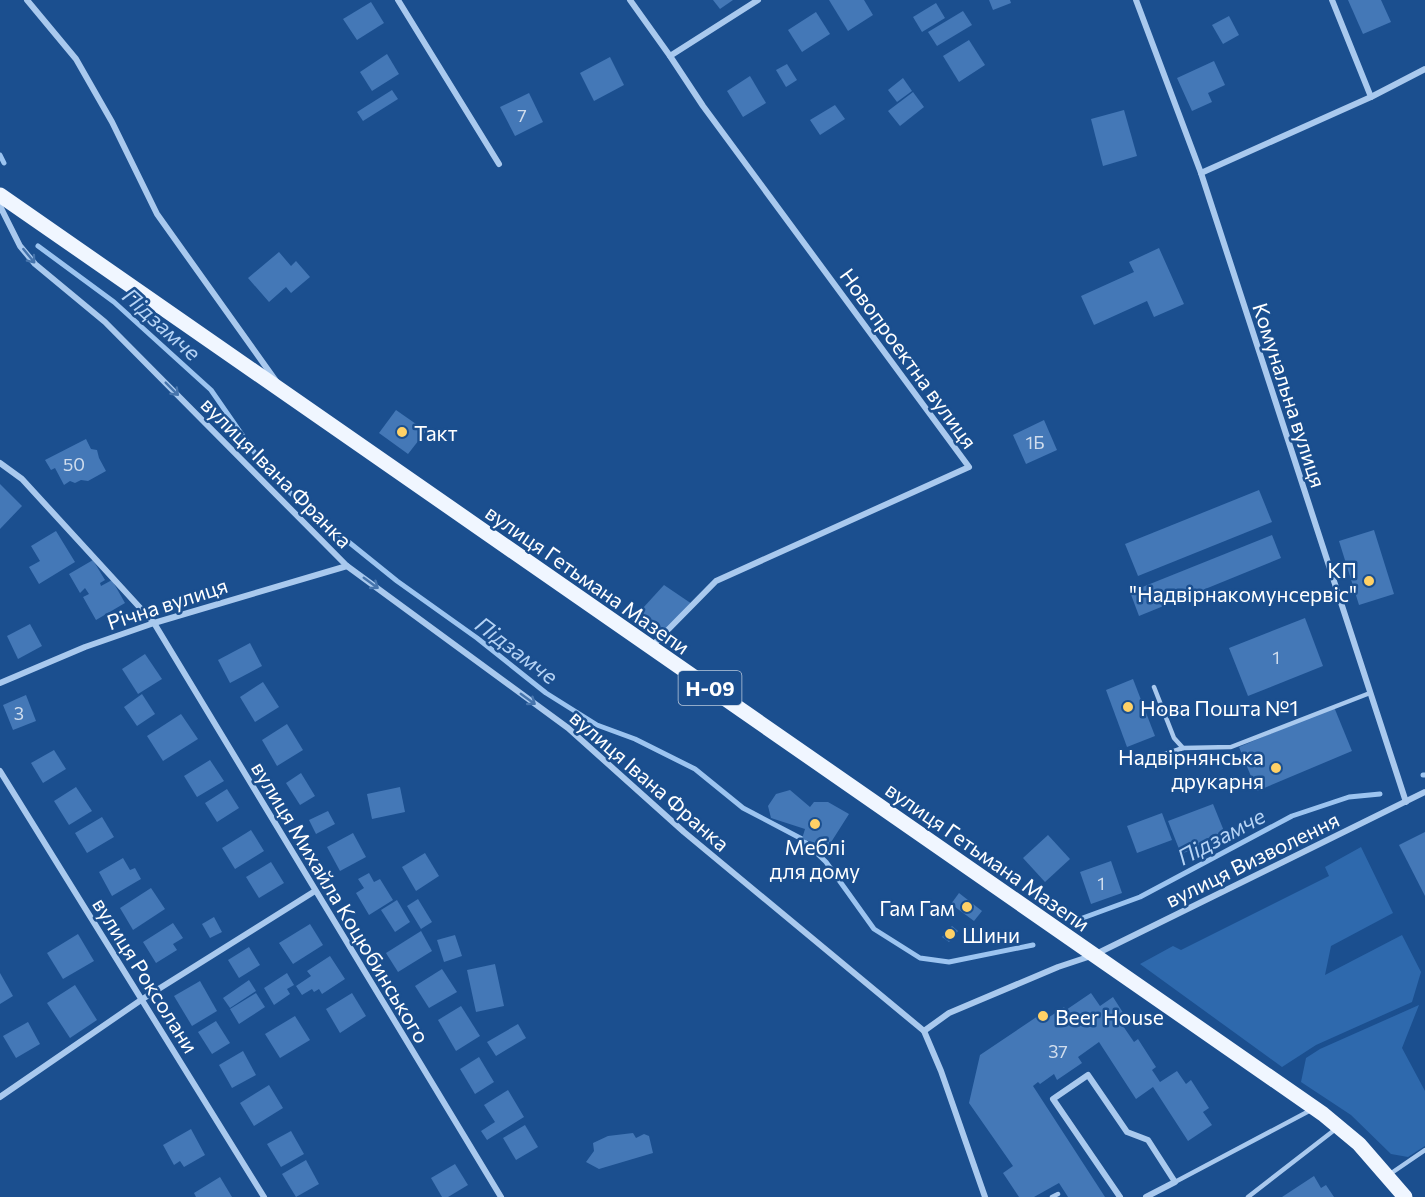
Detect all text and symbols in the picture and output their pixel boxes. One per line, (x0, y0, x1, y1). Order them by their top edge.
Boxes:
house number: 7 (517, 104, 527, 126)
one-way arrow (22, 248, 35, 264)
street label: Новопроектна вулиця (835, 263, 983, 453)
water label: Підзамче (117, 282, 207, 366)
street label: Комунальна вулиця (1248, 299, 1332, 491)
one-way arrow (164, 381, 179, 396)
street label: вулиця Івана Франка (197, 392, 357, 552)
place label: Такт (414, 420, 458, 445)
marker: Такт (395, 425, 409, 439)
house number: 1Б (1026, 431, 1044, 453)
house number: 50 (63, 453, 85, 475)
street label: вулиця Гетьмана Мазепи (481, 499, 695, 659)
place label: КП "Надвірнакомунсервіс" (1129, 557, 1357, 606)
street label: Річна вулиця (104, 572, 230, 634)
marker: КП "Надвірнакомунсервіс" (1362, 574, 1376, 588)
one-way arrow (363, 577, 379, 590)
water label: Підзамче (471, 610, 564, 690)
house number: 1 (1272, 646, 1280, 668)
road number: Н-09 (678, 671, 742, 705)
one-way arrow (520, 693, 536, 705)
place label: Нова Пошта №1 (1140, 695, 1298, 720)
marker: Нова Пошта №1 (1121, 700, 1135, 714)
house number: 3 (14, 702, 24, 724)
street label: вулиця Івана Франка (565, 704, 735, 856)
place label: Надвірнянська друкарня (1118, 744, 1264, 793)
street label: вулиця Михайла Коцюбинського (247, 757, 435, 1047)
marker: Надвірнянська друкарня (1269, 761, 1283, 775)
street label: вулиця Гетьмана Мазепи (881, 776, 1095, 936)
water label: Підзамче (1172, 801, 1270, 870)
street label: вулиця Визволення (1161, 806, 1343, 912)
marker: Меблі для дому (808, 817, 822, 831)
place label: Меблі для дому (770, 834, 860, 883)
house number: 1 (1097, 872, 1105, 894)
street label: вулиця Роксолани (88, 893, 204, 1057)
place label: Гам Гам (879, 895, 955, 920)
marker: Гам Гам (960, 900, 974, 914)
place label: Шини (962, 922, 1020, 947)
marker: Шини (943, 927, 957, 941)
place label: Beer House (1055, 1004, 1164, 1029)
marker: Beer House (1036, 1009, 1050, 1023)
house number: 37 (1048, 1040, 1068, 1062)

